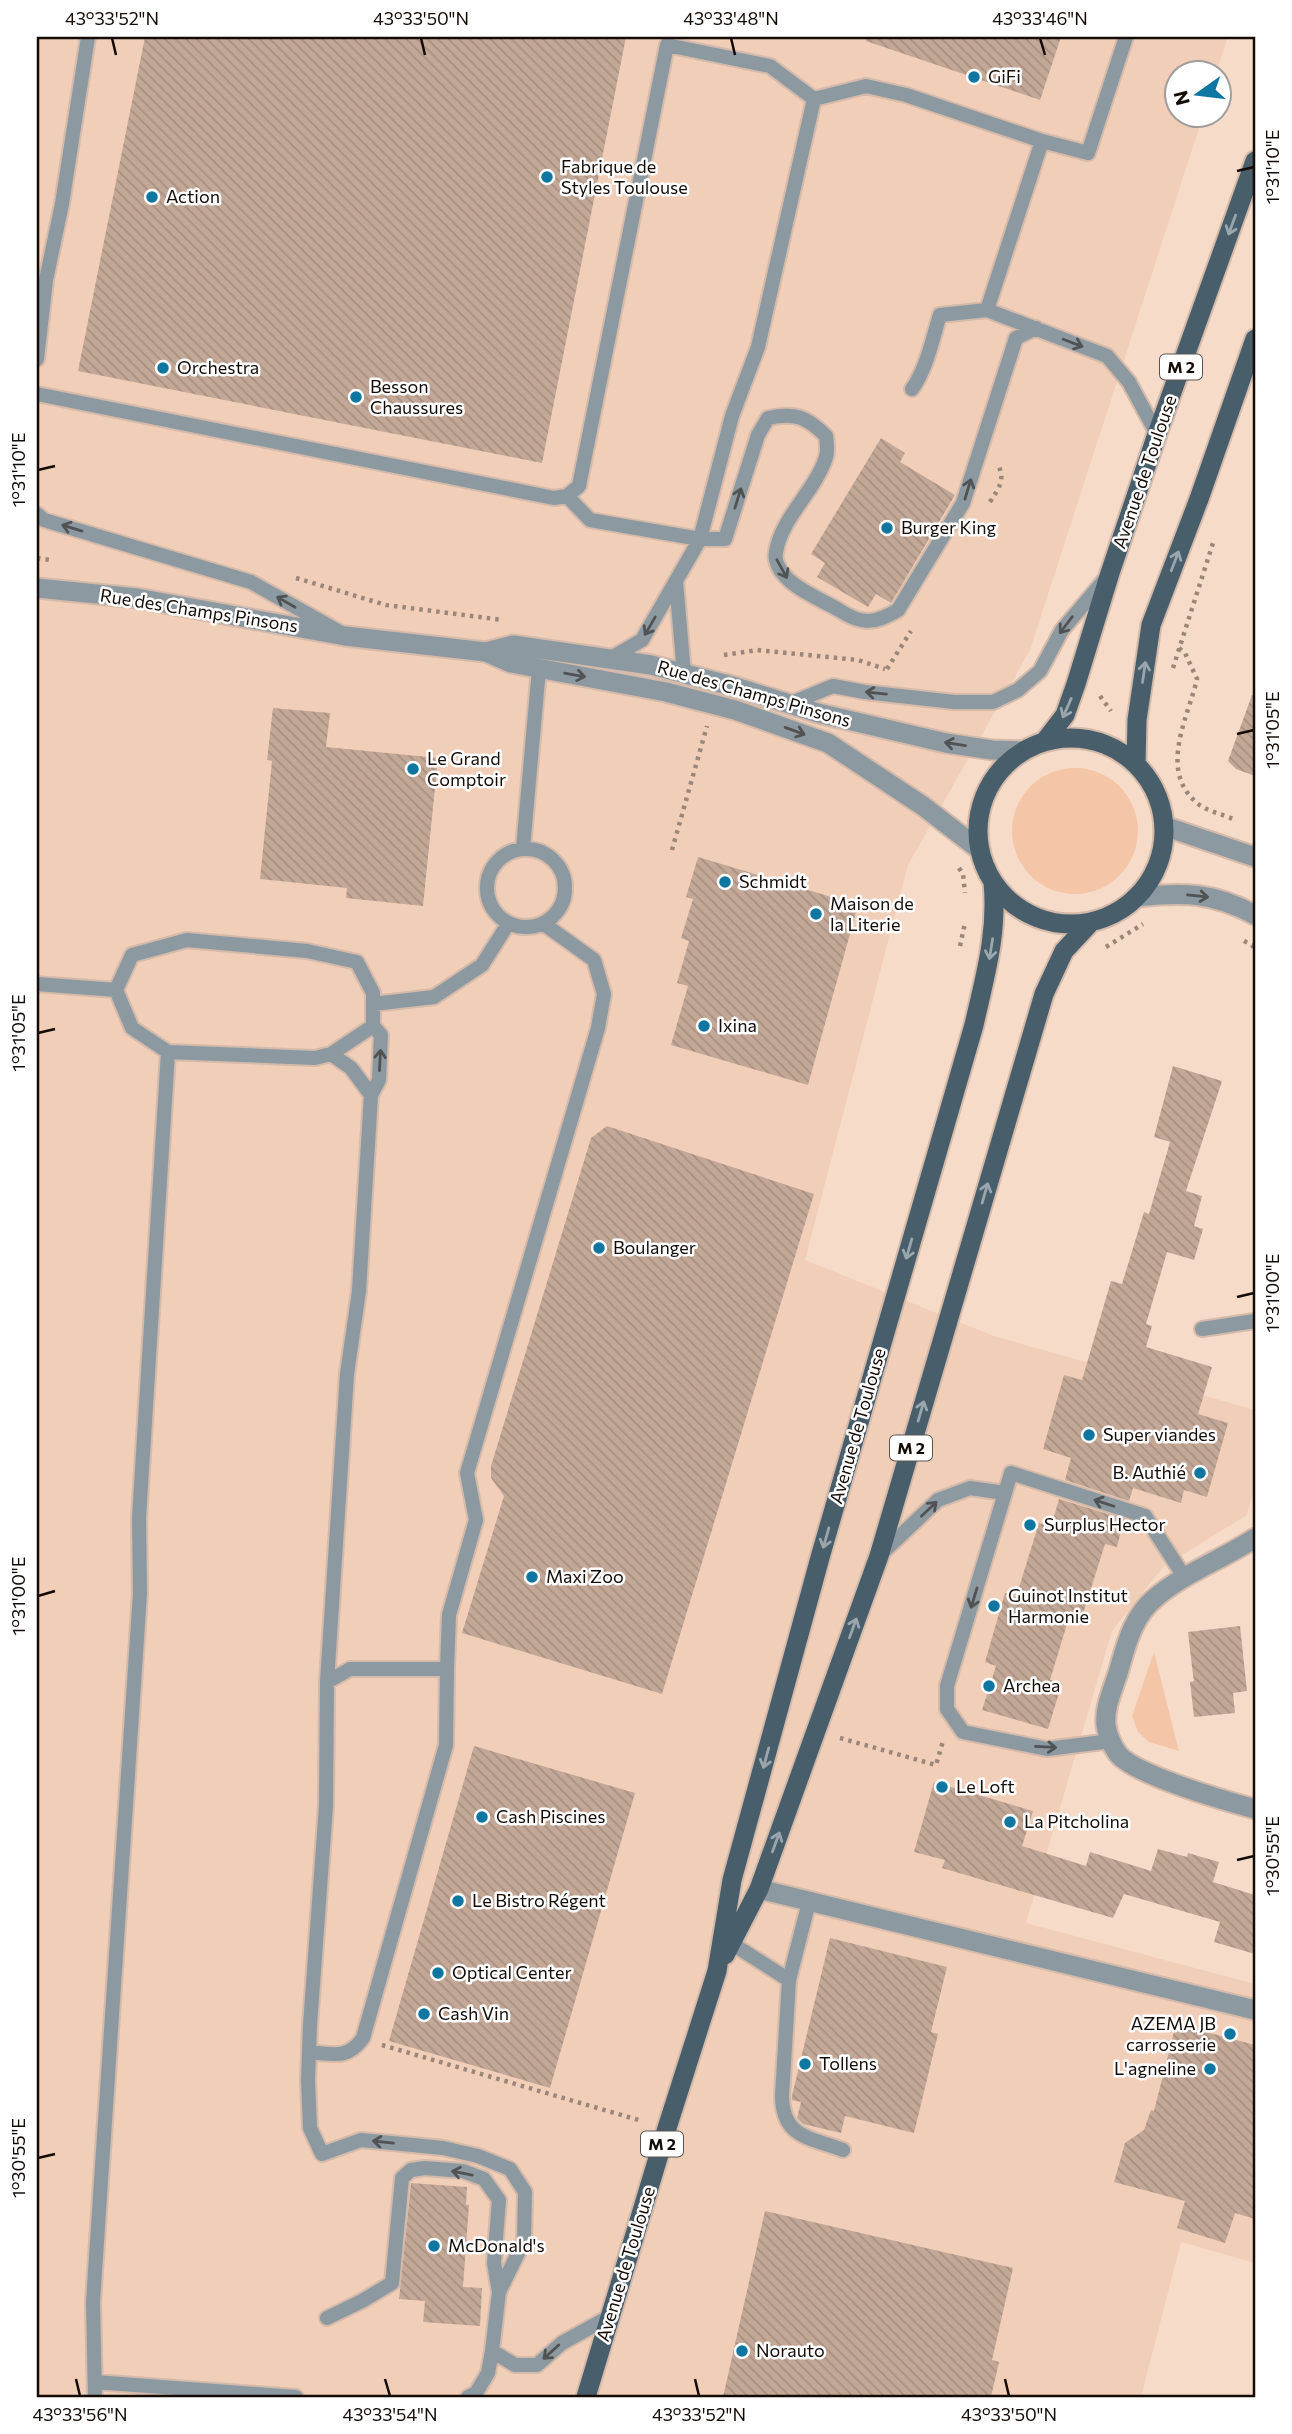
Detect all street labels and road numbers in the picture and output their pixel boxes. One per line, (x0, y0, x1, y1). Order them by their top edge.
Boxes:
road number: M 2 (1160, 354, 1202, 380)
street label: Avenue de Toulouse (1107, 392, 1181, 551)
street label: Rue des Champs Pinsons (99, 584, 300, 637)
street label: Rue des Champs Pinsons (655, 655, 853, 731)
street label: Avenue de Toulouse (824, 1345, 890, 1506)
road number: M 2 (890, 1436, 932, 1460)
road number: M 2 (641, 2132, 683, 2156)
street label: Avenue de Toulouse (591, 2184, 659, 2344)

